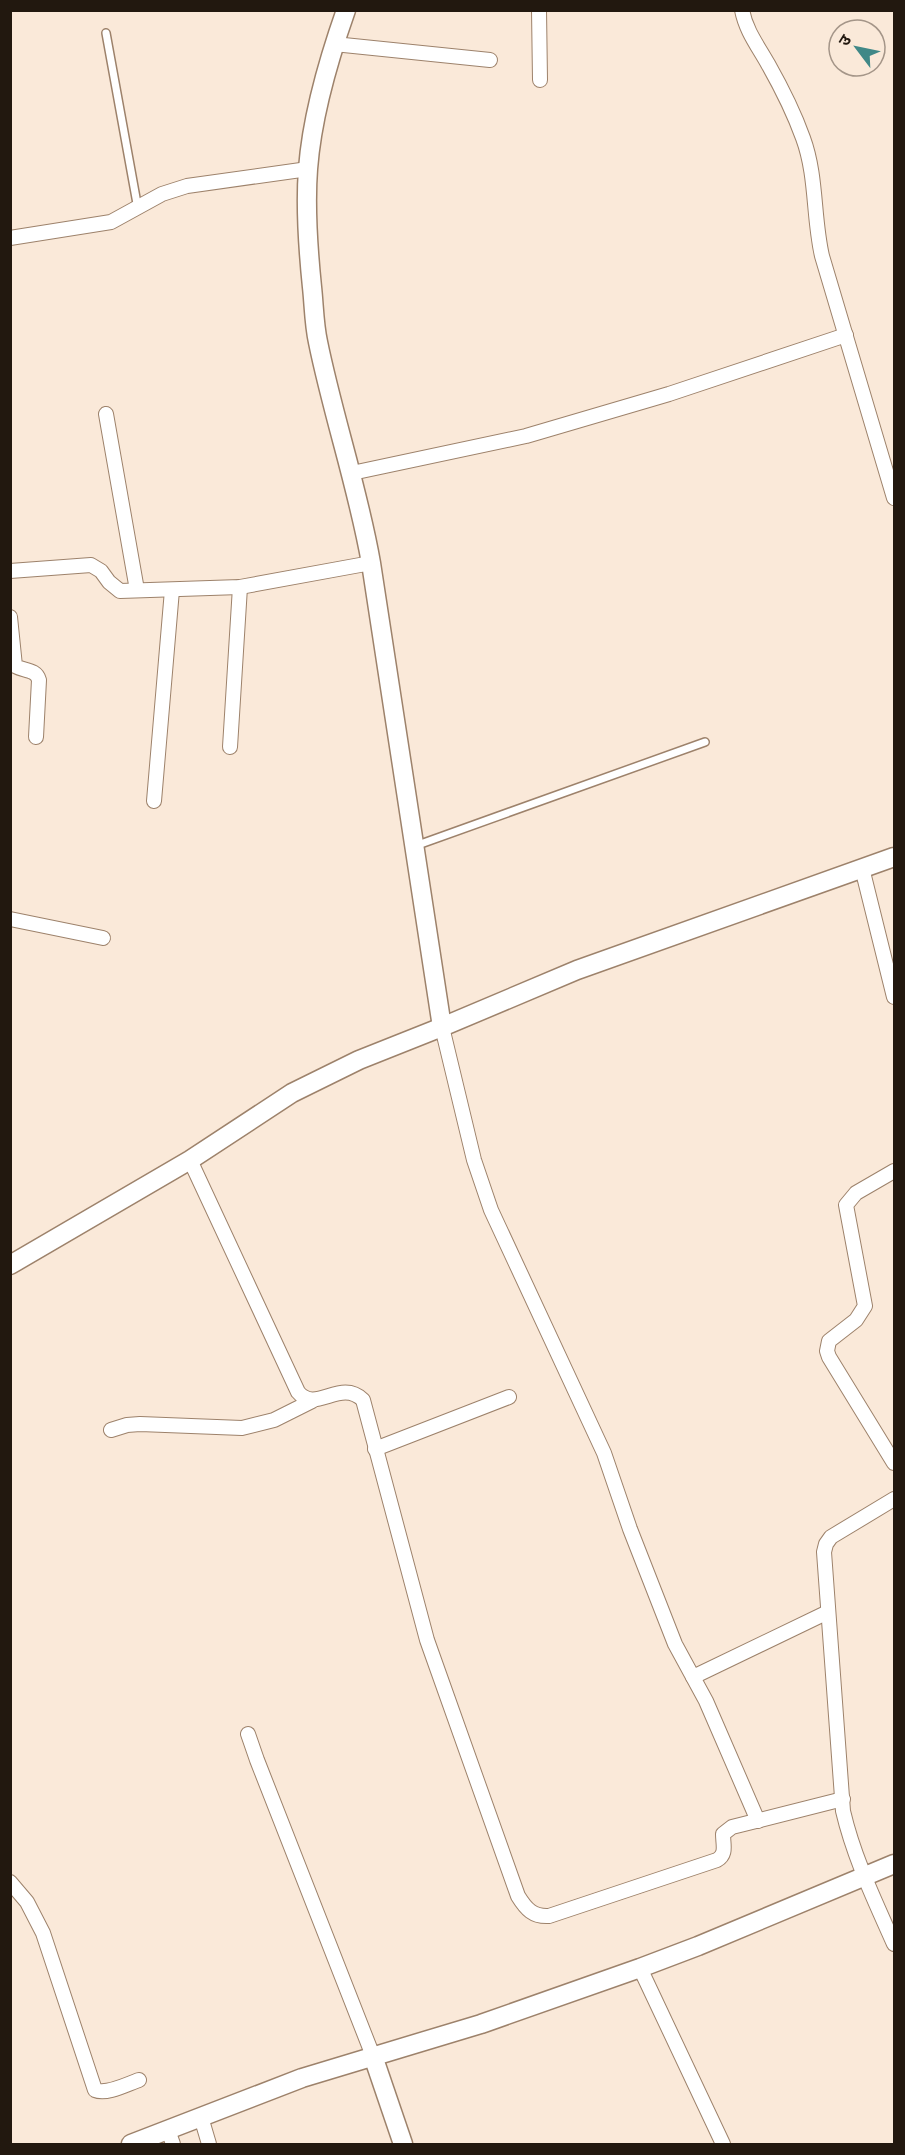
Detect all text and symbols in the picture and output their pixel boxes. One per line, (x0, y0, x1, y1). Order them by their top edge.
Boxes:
north arrow (827, 18, 887, 78)
text: उ (834, 31, 856, 49)

